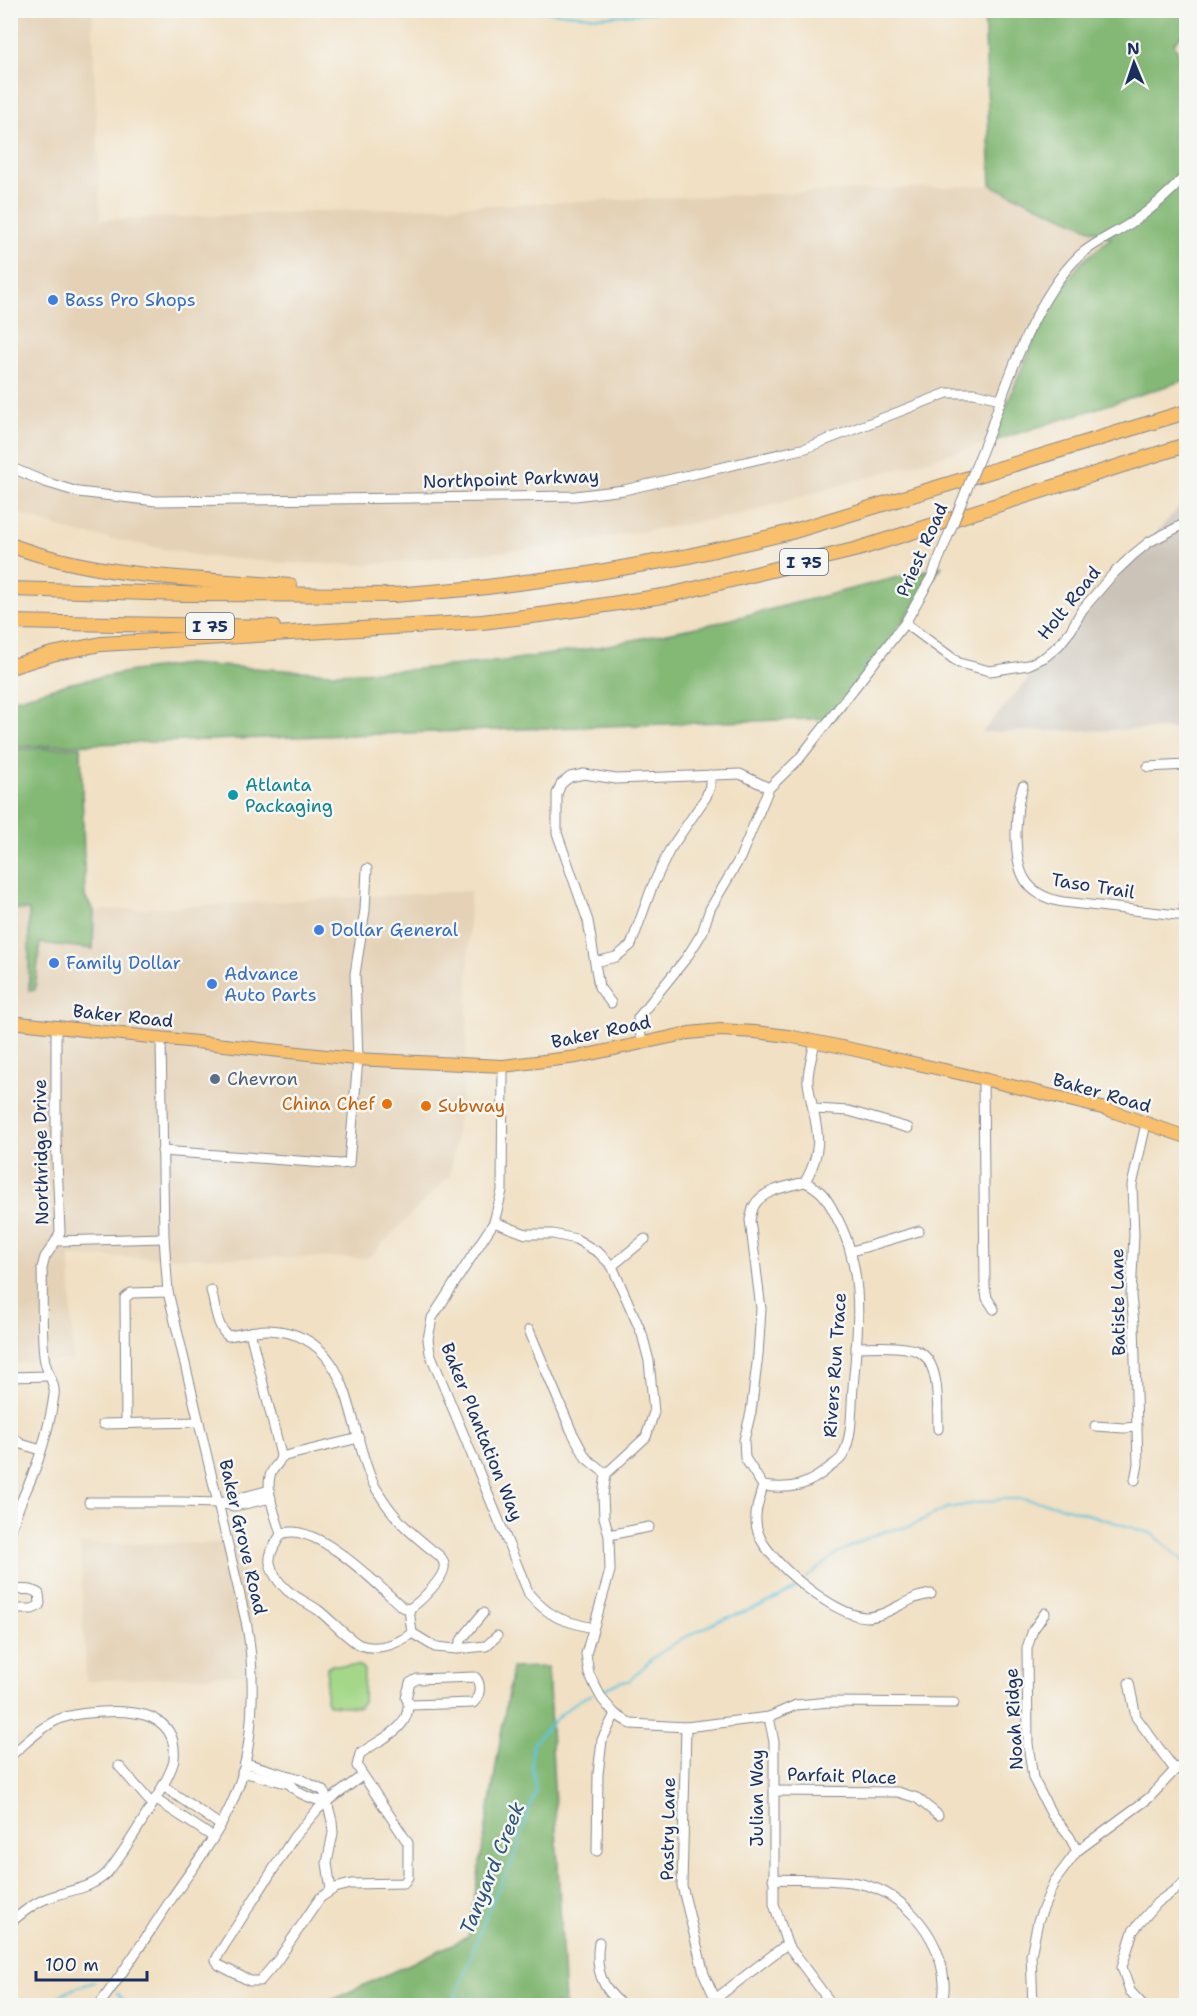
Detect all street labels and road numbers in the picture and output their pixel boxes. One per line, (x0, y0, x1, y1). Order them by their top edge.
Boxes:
street label: Northpoint Parkway (422, 464, 600, 494)
street label: Priest Road (891, 499, 953, 601)
road number: I 75 (780, 549, 828, 575)
street label: Holt Road (1032, 561, 1106, 645)
road number: I 75 (186, 613, 234, 639)
street label: Taso Trail (1050, 868, 1137, 905)
street label: Baker Road (72, 999, 174, 1033)
street label: Baker Road (549, 1010, 653, 1054)
street label: Baker Road (1050, 1068, 1154, 1118)
street label: Northridge Drive (28, 1079, 54, 1225)
street label: Batiste Lane (1105, 1248, 1131, 1356)
street label: Rivers Run Trace (818, 1292, 852, 1438)
street label: Baker Plantation Way (435, 1339, 529, 1525)
street label: Baker Grove Road (213, 1457, 273, 1617)
street label: Noah Ridge (999, 1667, 1029, 1771)
street label: Julian Way (745, 1749, 769, 1847)
street label: Parfait Place (787, 1762, 897, 1790)
street label: Pastry Lane (655, 1777, 681, 1881)

